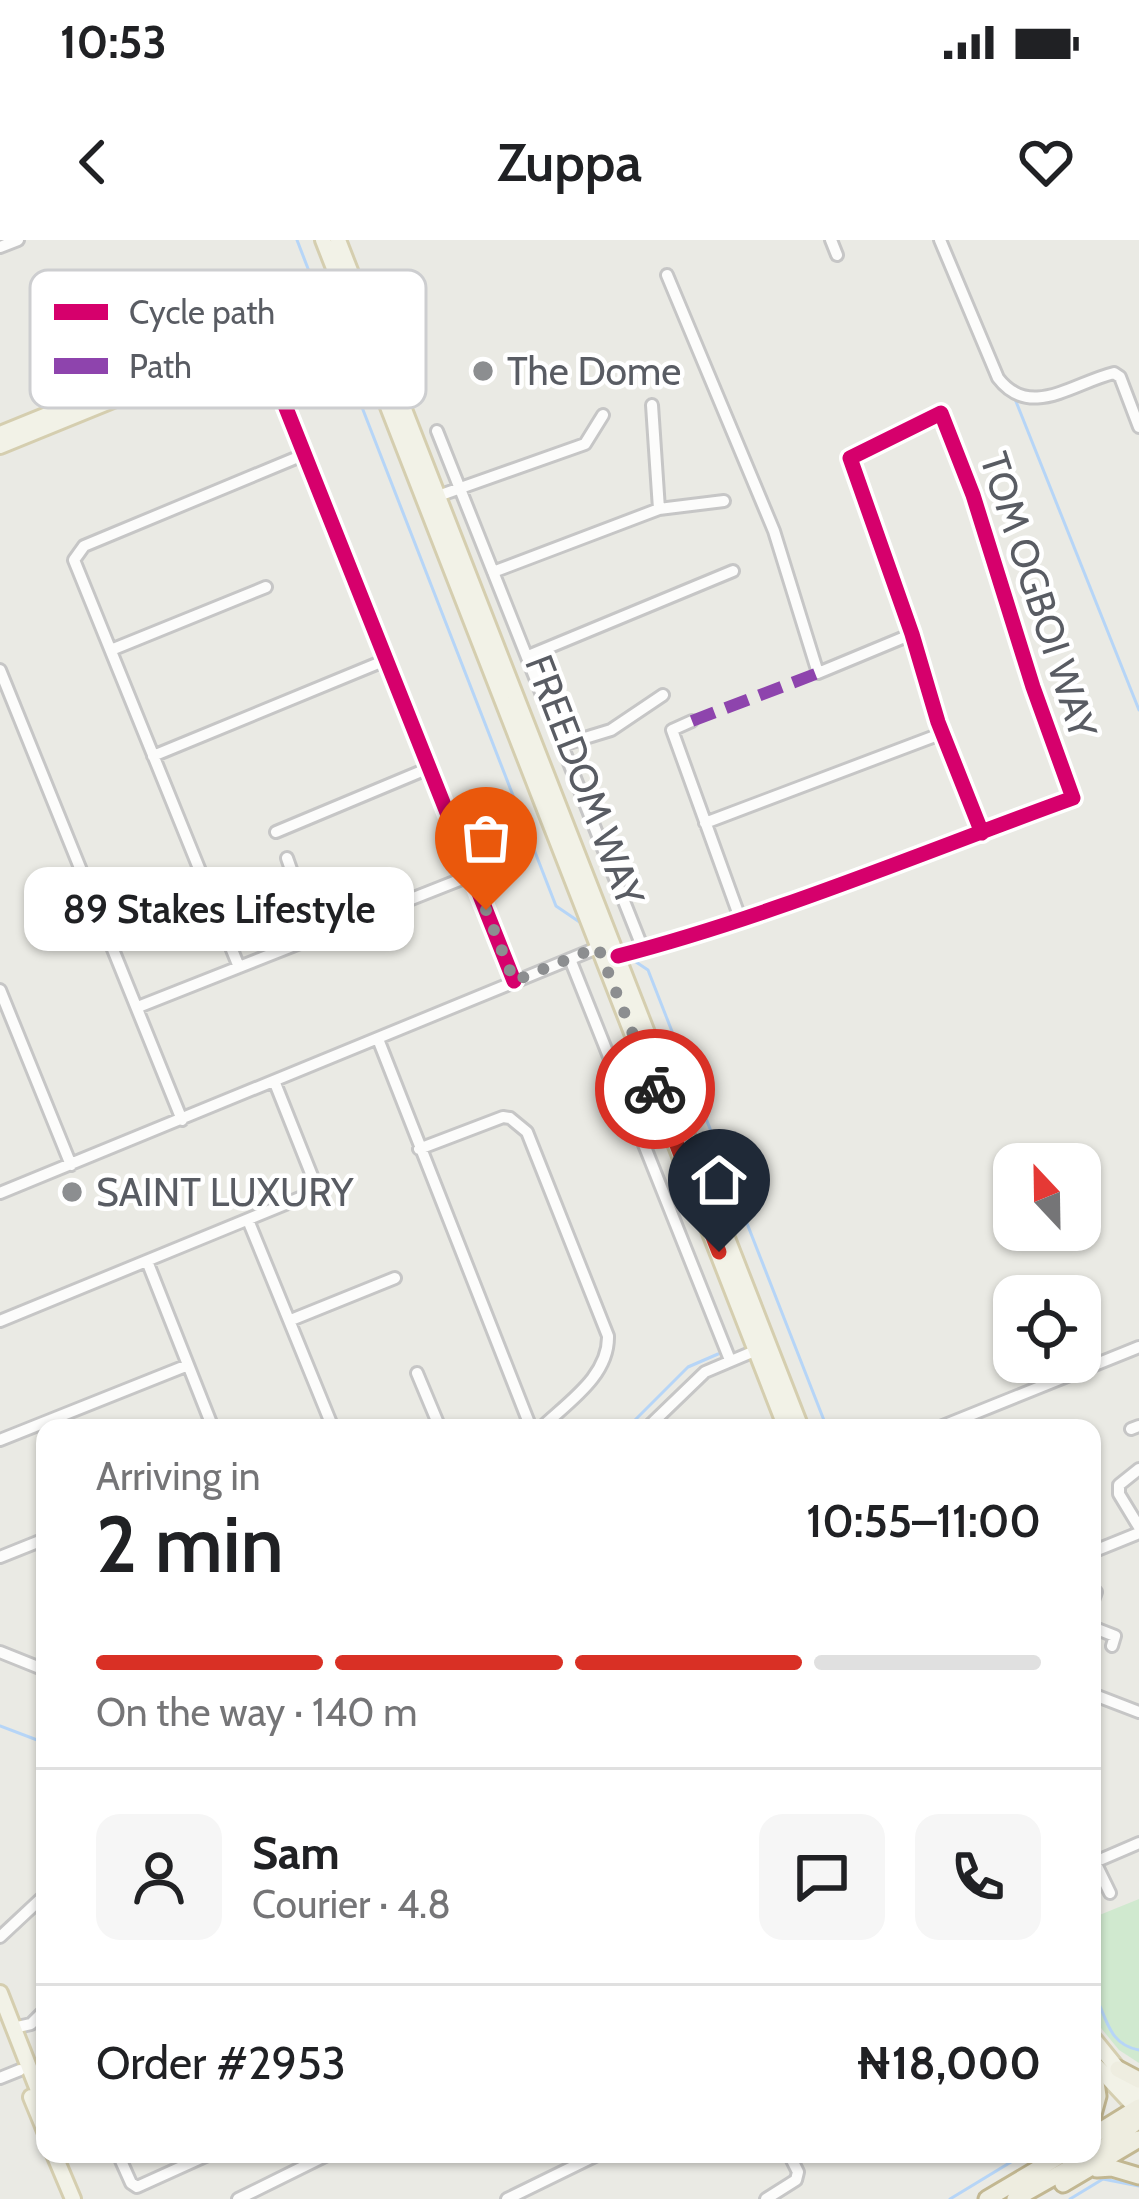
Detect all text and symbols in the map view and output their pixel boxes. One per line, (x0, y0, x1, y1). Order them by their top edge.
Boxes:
text: 10:53 (60, 15, 167, 69)
icon: back (60, 129, 126, 195)
text: Zuppa (497, 129, 642, 195)
icon: heart (1013, 129, 1079, 195)
legend (30, 270, 426, 408)
text: Cycle path (129, 292, 275, 332)
text: Path (129, 346, 192, 386)
place label: The Dome (507, 347, 681, 395)
marker: The Dome (470, 358, 496, 384)
street label: TOM OGBOI WAY (970, 446, 1108, 745)
street label: FREEDOM WAY (515, 648, 655, 913)
pin (435, 787, 537, 910)
icon: bag (453, 805, 519, 871)
callout: 89 Stakes Lifestyle (24, 868, 414, 952)
text: 89 Stakes Lifestyle (62, 885, 376, 933)
courier (595, 1029, 715, 1149)
icon: bike (622, 1056, 688, 1122)
pin (668, 1129, 770, 1252)
north arrow (993, 1143, 1101, 1251)
map controls (993, 1143, 1101, 1383)
icon: home (686, 1147, 752, 1213)
place label: SAINT LUXURY (96, 1168, 354, 1216)
marker: SAINT LUXURY (59, 1179, 85, 1205)
button: locate (993, 1275, 1101, 1383)
text: Arriving in (96, 1452, 260, 1500)
text: 10:55–11:00 (806, 1494, 1041, 1548)
text: 2 min (96, 1497, 284, 1592)
text: On the way · 140 m (96, 1688, 417, 1736)
button: person (96, 1814, 222, 1940)
button: chat (759, 1814, 885, 1940)
button: phone (915, 1814, 1041, 1940)
text: Sam (252, 1826, 340, 1880)
text: Courier · 4.8 (252, 1880, 451, 1928)
text: Order #2953 (96, 2036, 346, 2090)
text: ₦18,000 (856, 2036, 1041, 2090)

